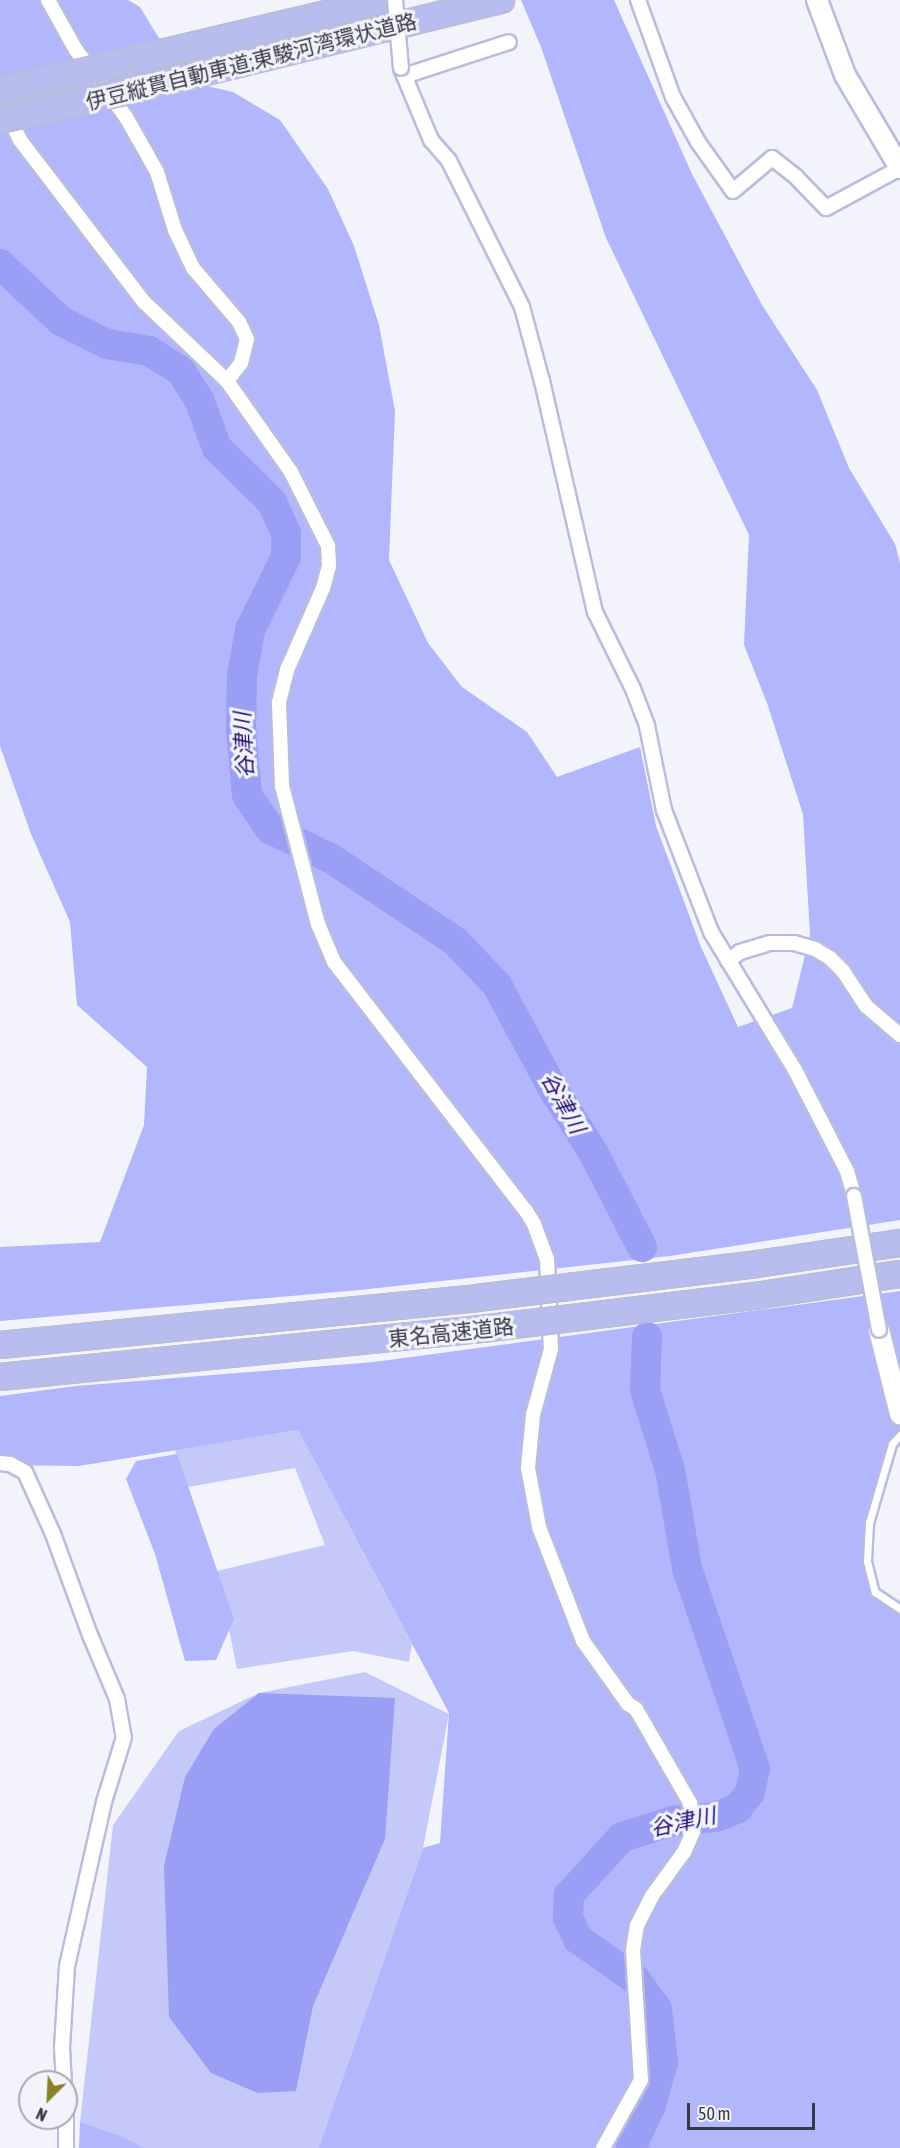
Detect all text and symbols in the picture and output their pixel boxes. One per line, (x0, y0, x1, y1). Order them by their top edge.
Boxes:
street label: 伊豆縦貫自動車道;東駿河湾環状道路 (83, 8, 419, 114)
water label: 谷津川 (229, 711, 259, 779)
water label: 谷津川 (535, 1068, 591, 1138)
street label: 東名高速道路 (387, 1313, 515, 1351)
water label: 谷津川 (648, 1802, 718, 1842)
north arrow (18, 2070, 78, 2130)
scale bar (690, 2091, 818, 2129)
text: 50 m (698, 2103, 730, 2124)
text: N (34, 2104, 49, 2125)

